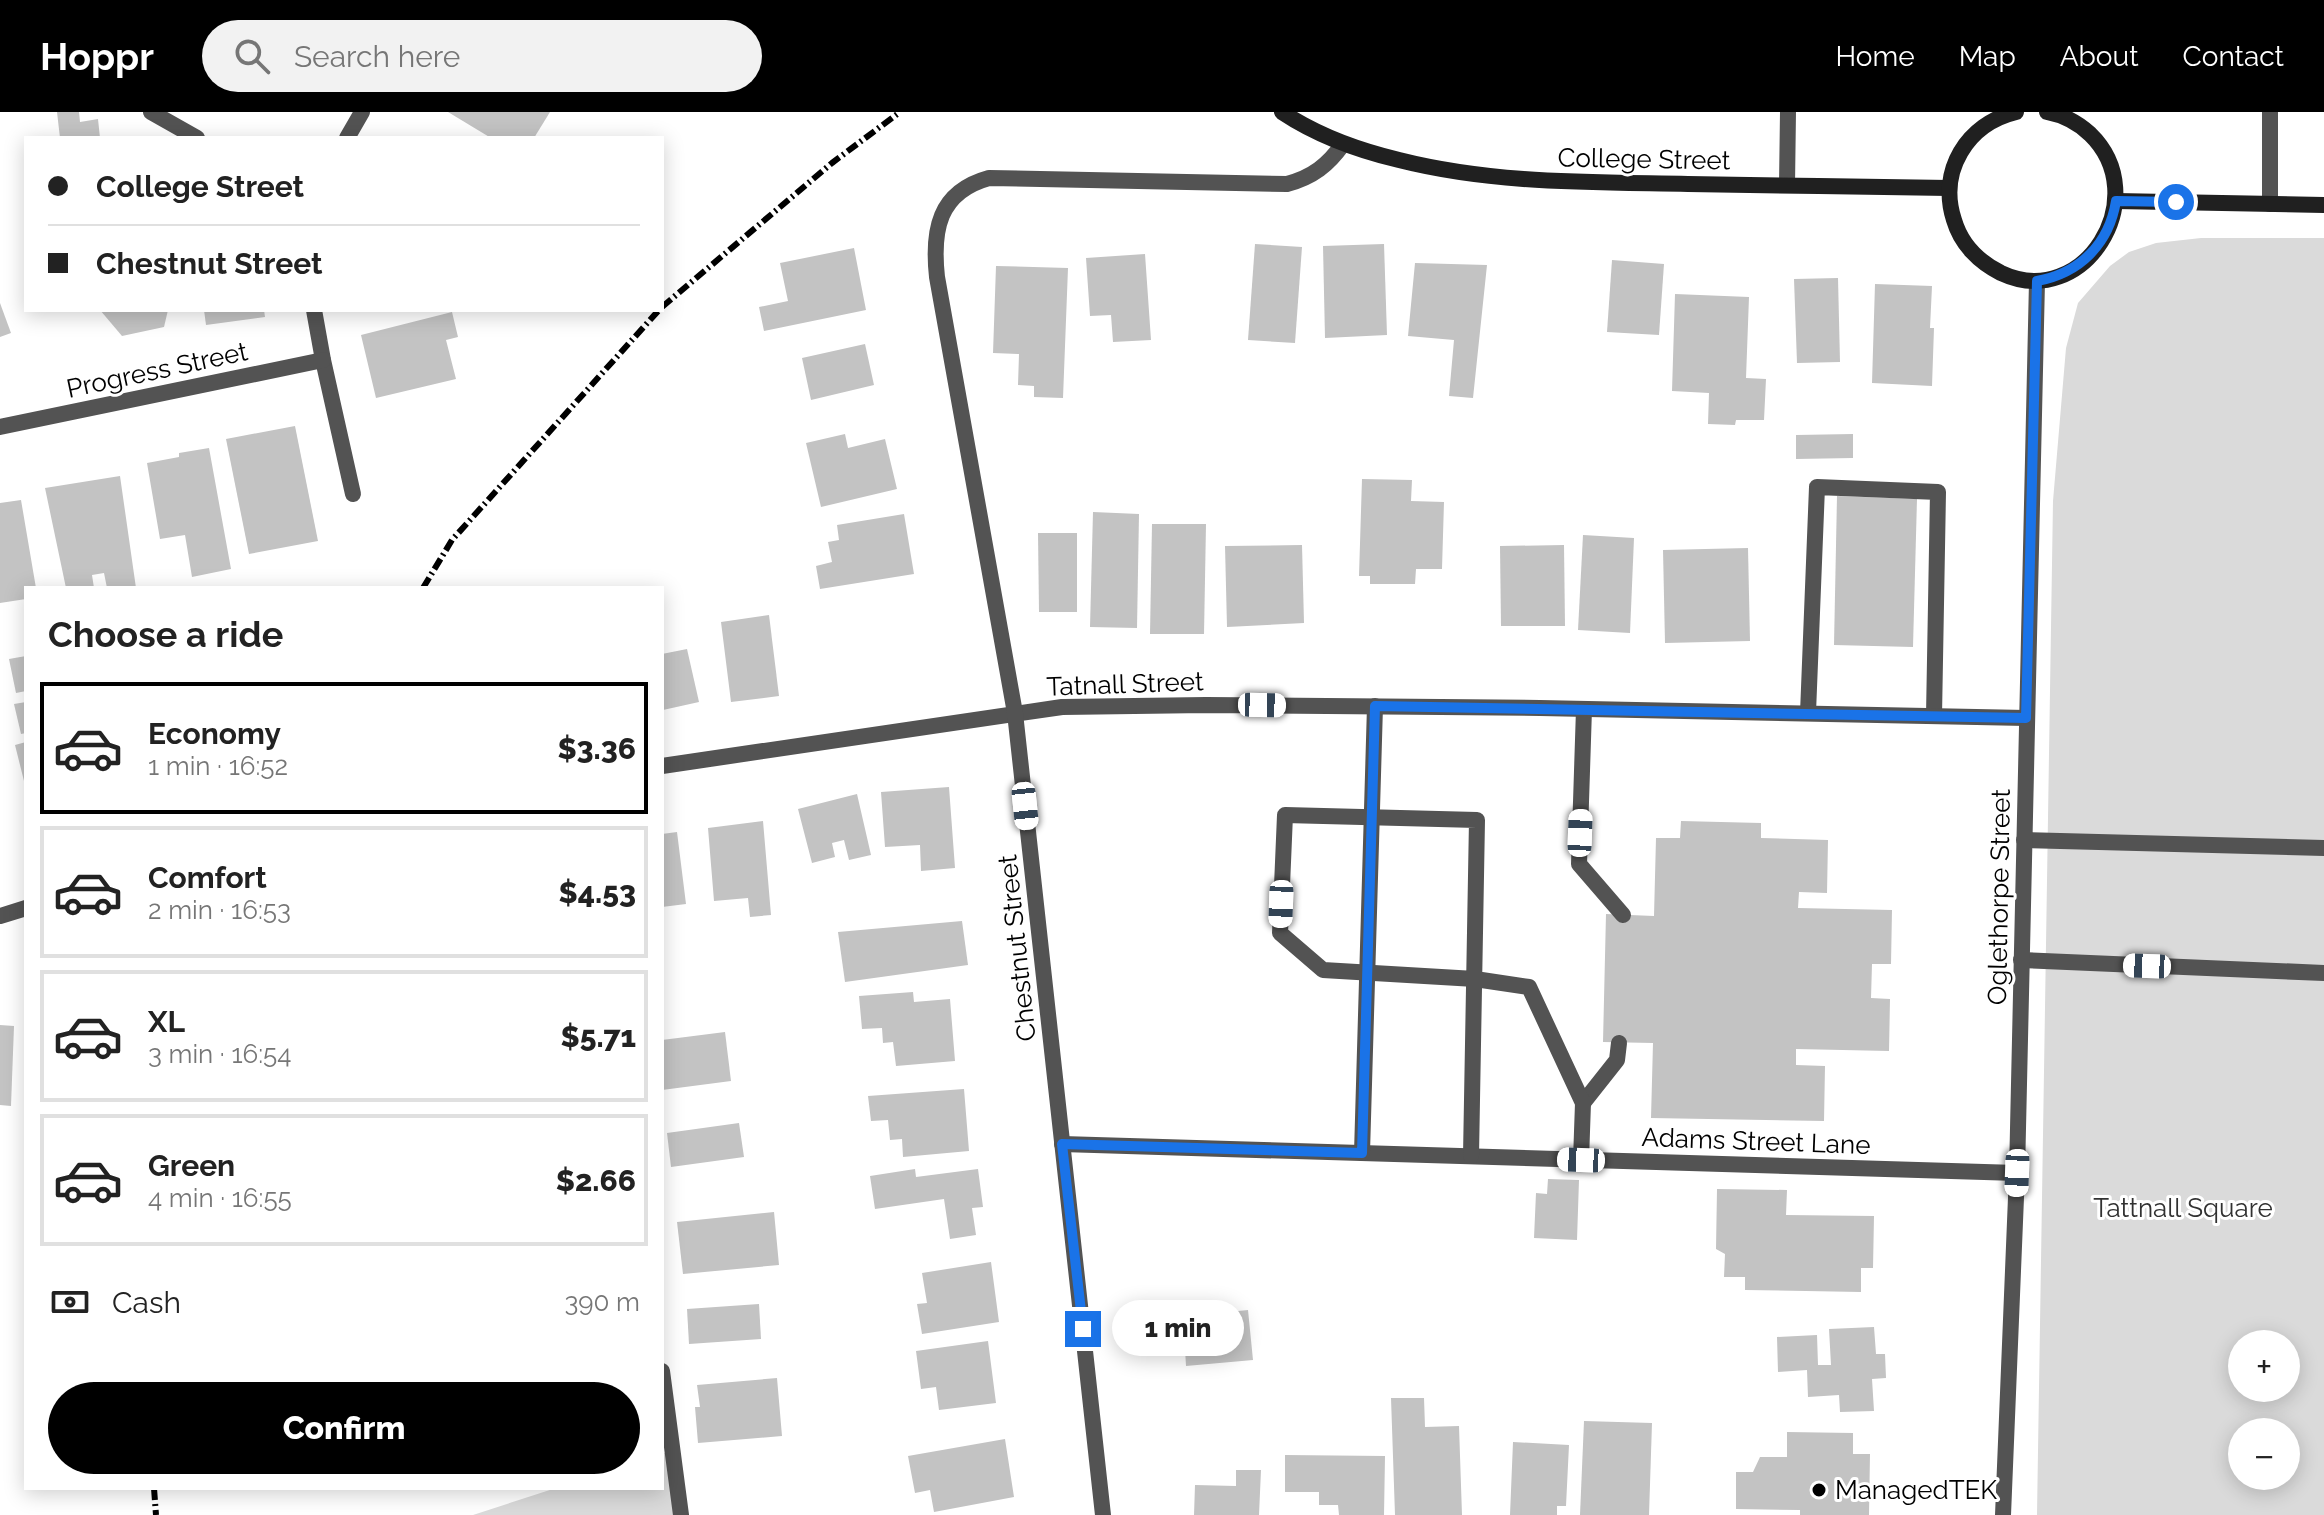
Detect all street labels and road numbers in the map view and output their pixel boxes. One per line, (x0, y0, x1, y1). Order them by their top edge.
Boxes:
street label: College Street (1557, 142, 1731, 176)
street label: Progress Street (64, 336, 250, 404)
street label: Tatnall Street (1046, 666, 1204, 702)
street label: Oglethorpe Street (1982, 788, 2016, 1005)
street label: Chestnut Street (992, 853, 1042, 1043)
street label: Adams Street Lane (1641, 1122, 1871, 1160)

